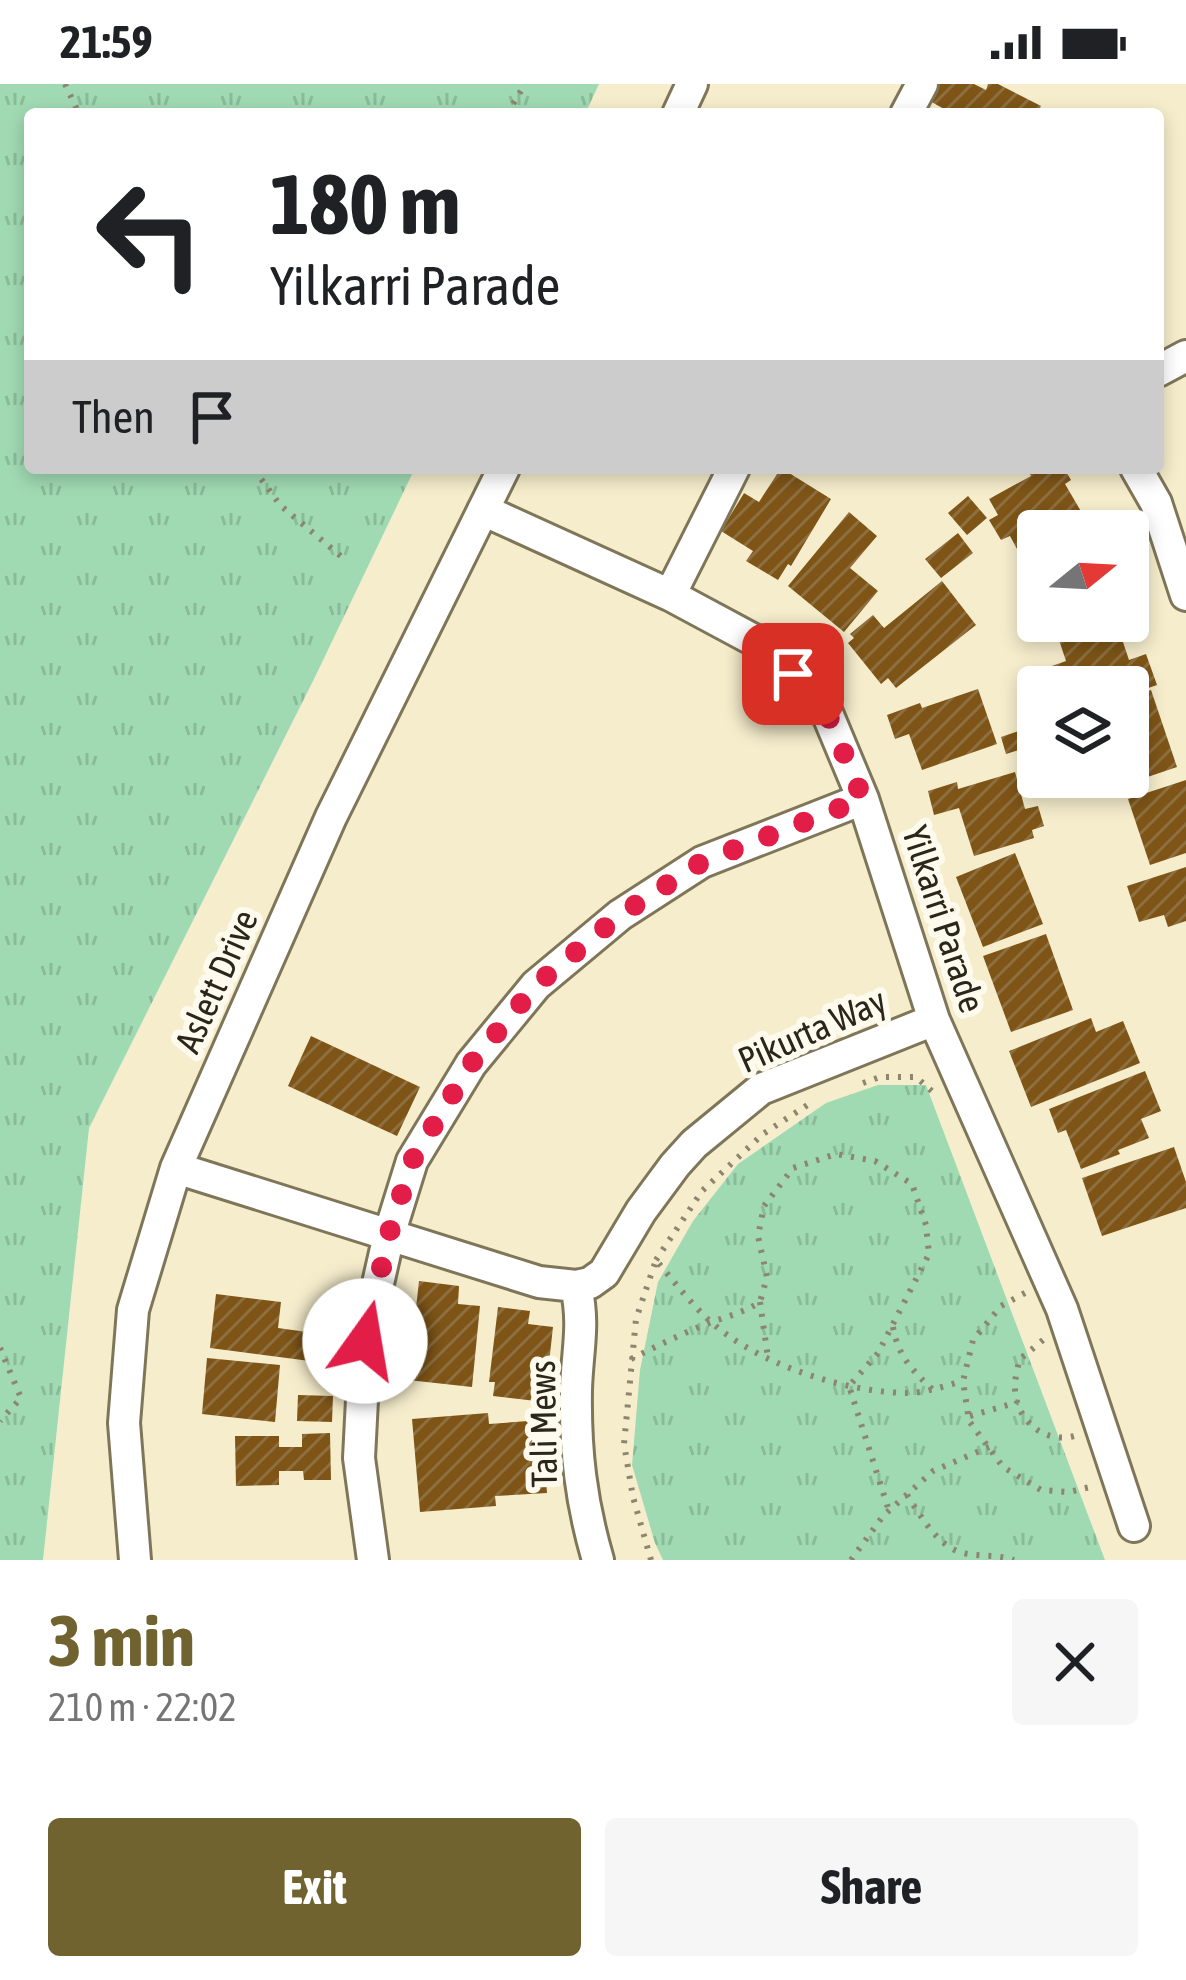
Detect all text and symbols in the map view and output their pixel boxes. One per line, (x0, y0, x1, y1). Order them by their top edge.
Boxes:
text: 21:59 (60, 16, 153, 68)
icon: left (72, 156, 228, 312)
text: 180 m (270, 156, 460, 252)
text: Yilkarri Parade (270, 255, 560, 316)
icon: arrive (179, 384, 245, 450)
text: Then (72, 391, 155, 443)
north arrow (1017, 510, 1149, 642)
map controls (1017, 510, 1149, 798)
pin (742, 623, 844, 725)
icon: arrive (760, 641, 826, 707)
button: layers (1017, 666, 1149, 798)
street label: Yilkarri Parade (894, 820, 994, 1018)
street label: Aslett Drive (166, 903, 266, 1059)
street label: Pikurta Way (732, 979, 892, 1081)
position arrow (302, 1278, 428, 1404)
street label: Tali Mews (521, 1360, 565, 1488)
text: 3 min (48, 1599, 195, 1681)
button: close (1012, 1599, 1138, 1725)
text: 210 m · 22:02 (48, 1685, 237, 1729)
button: Exit (48, 1818, 581, 1956)
button: Share (605, 1818, 1138, 1956)

